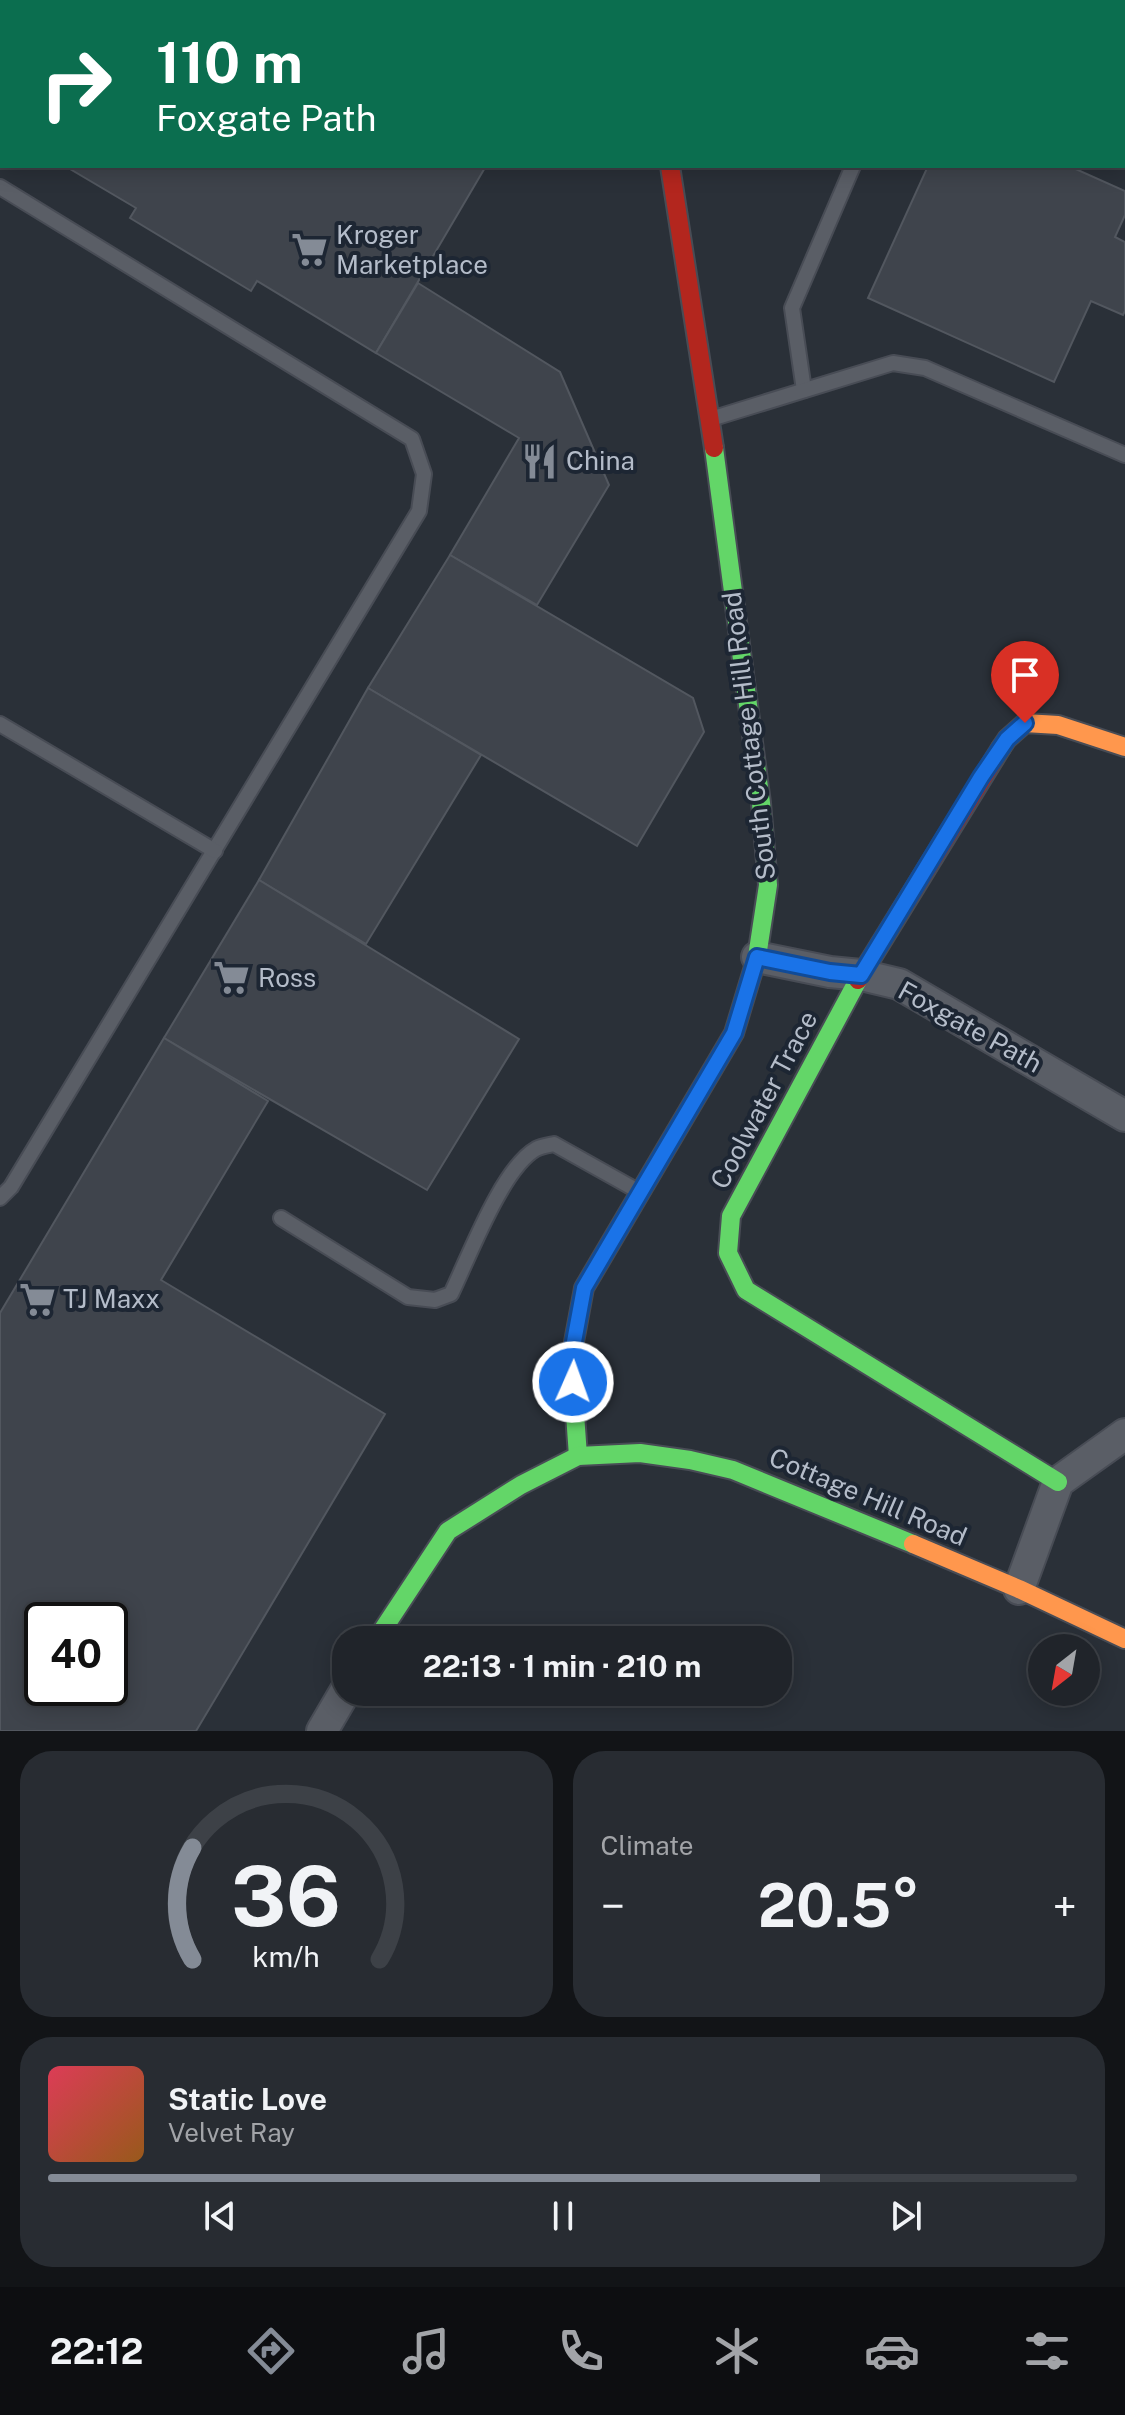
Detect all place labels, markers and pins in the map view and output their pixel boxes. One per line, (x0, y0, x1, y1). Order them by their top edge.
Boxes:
place label: Kroger Marketplace (336, 219, 488, 280)
supermarket icon: Kroger Marketplace (291, 231, 329, 269)
restaurant icon: China (521, 442, 559, 480)
place label: China (566, 445, 635, 476)
pin (991, 641, 1059, 723)
supermarket icon: Ross (213, 959, 251, 997)
place label: Ross (258, 962, 316, 993)
supermarket icon: TJ Maxx (18, 1280, 56, 1318)
place label: TJ Maxx (63, 1283, 160, 1314)

